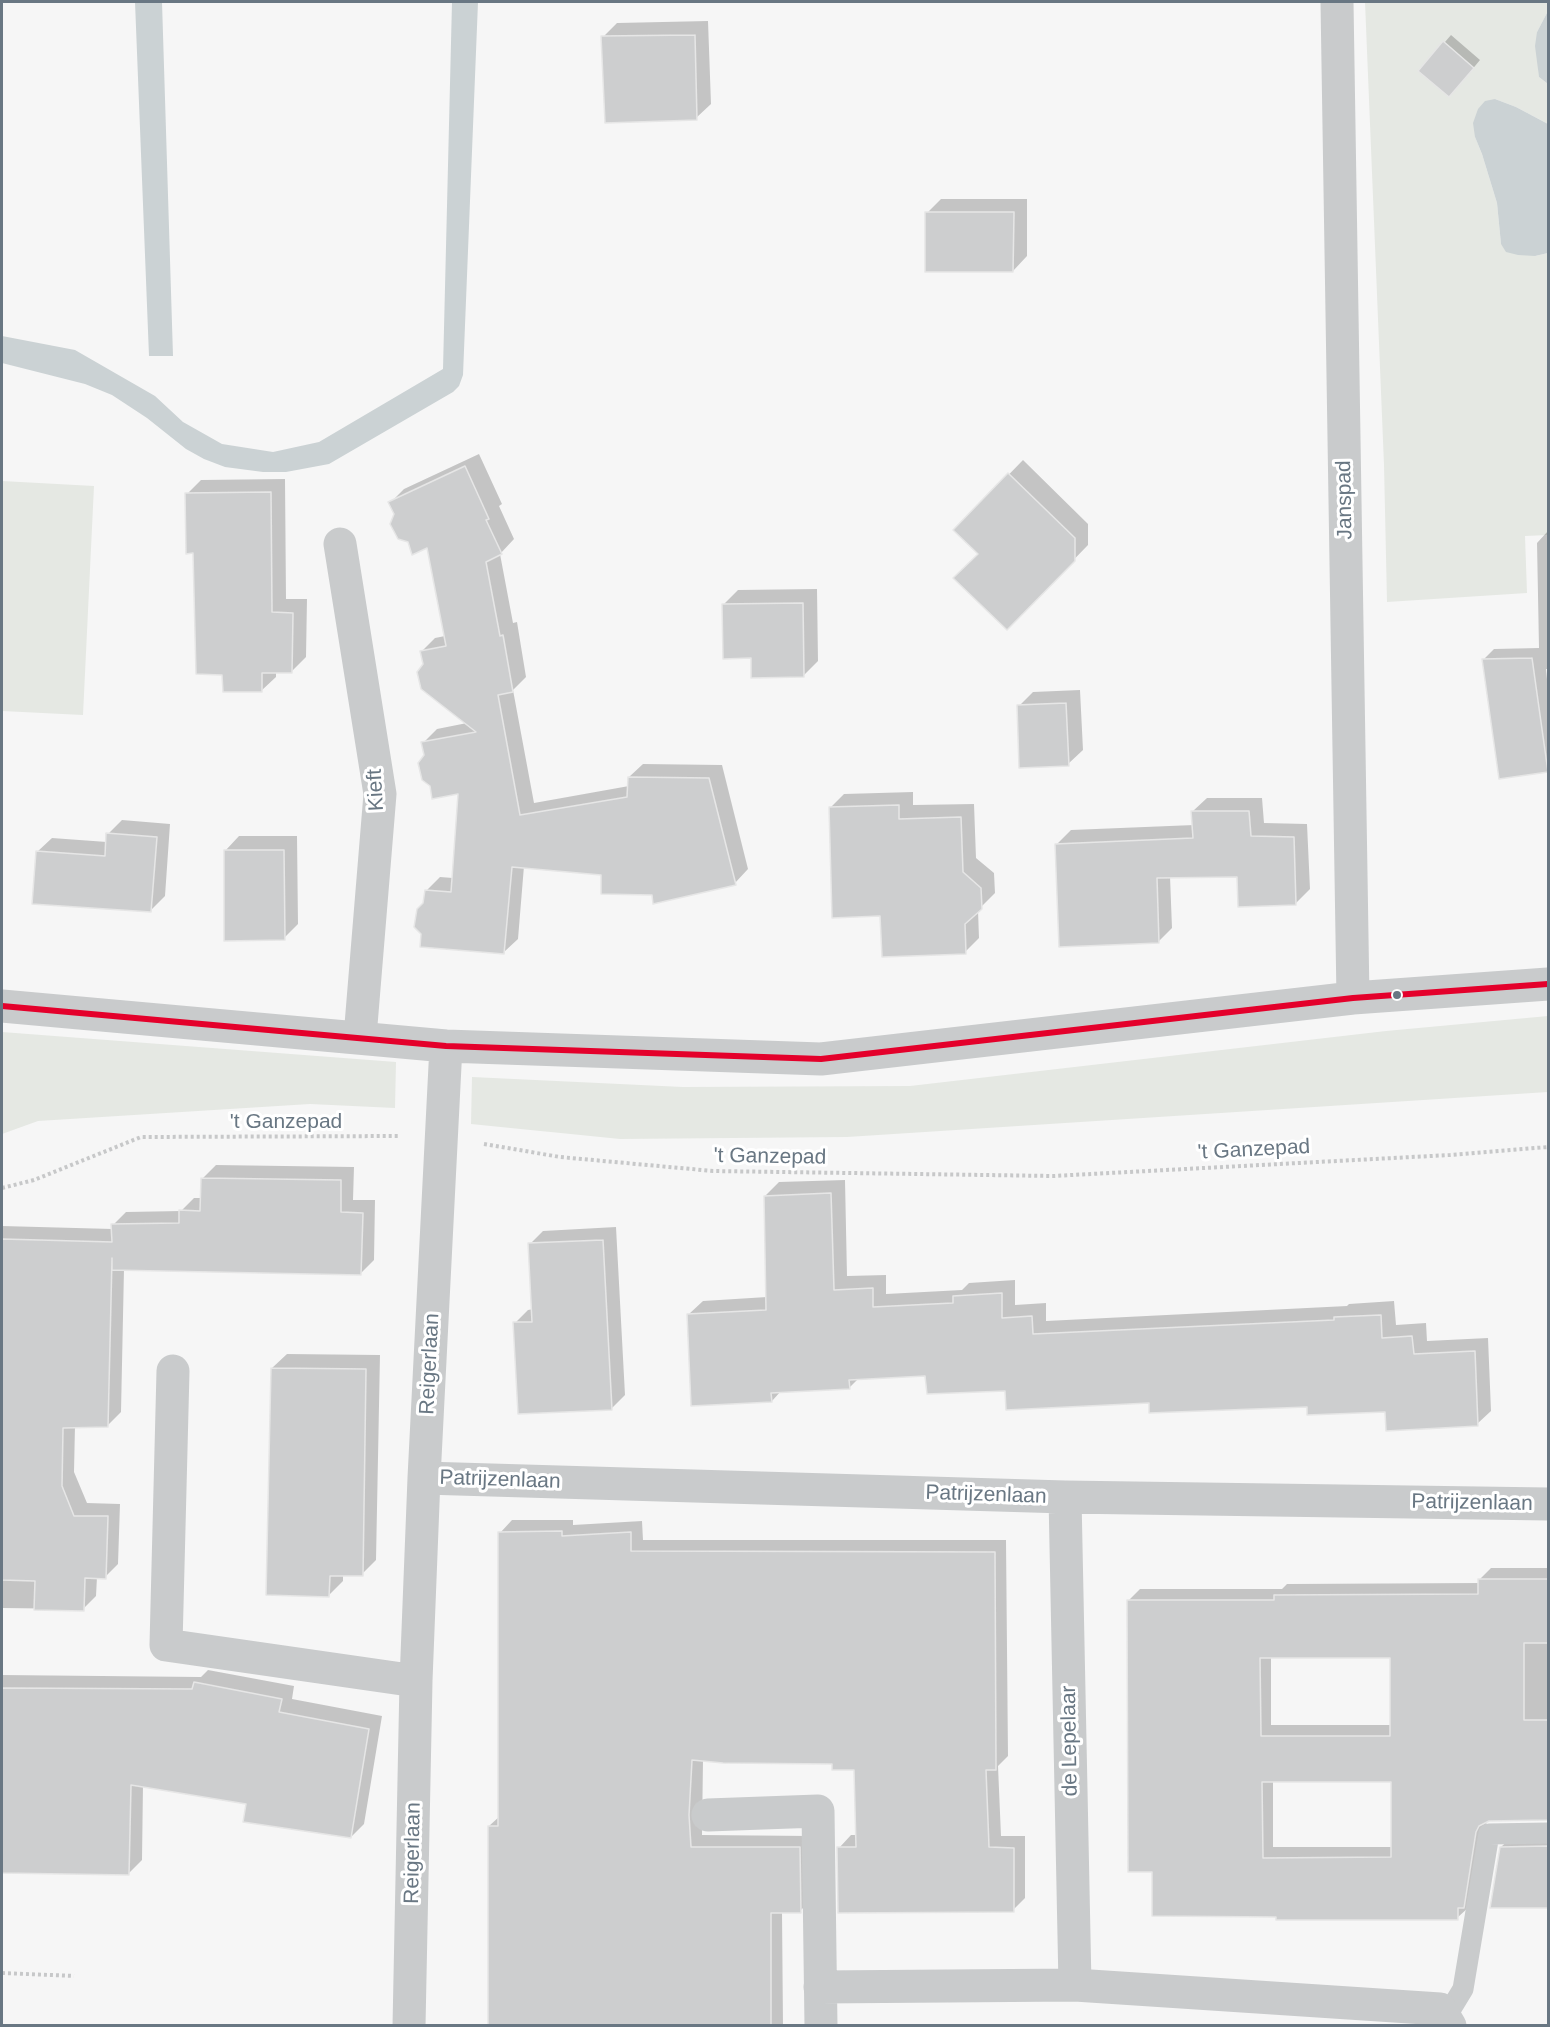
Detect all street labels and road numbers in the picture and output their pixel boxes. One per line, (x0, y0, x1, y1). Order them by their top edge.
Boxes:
street label: Janspad (1332, 460, 1358, 540)
street label: Kieft (362, 768, 390, 812)
street label: 't Ganzepad (230, 1109, 342, 1135)
street label: 't Ganzepad (1197, 1134, 1311, 1166)
street label: 't Ganzepad (713, 1143, 827, 1171)
street label: Reigerlaan (415, 1313, 445, 1415)
street label: Patrijzenlaan (439, 1465, 561, 1495)
street label: Patrijzenlaan (925, 1480, 1047, 1510)
street label: Patrijzenlaan (1411, 1489, 1533, 1517)
street label: de Lepelaar (1056, 1685, 1084, 1797)
street label: Reigerlaan (400, 1802, 426, 1904)

